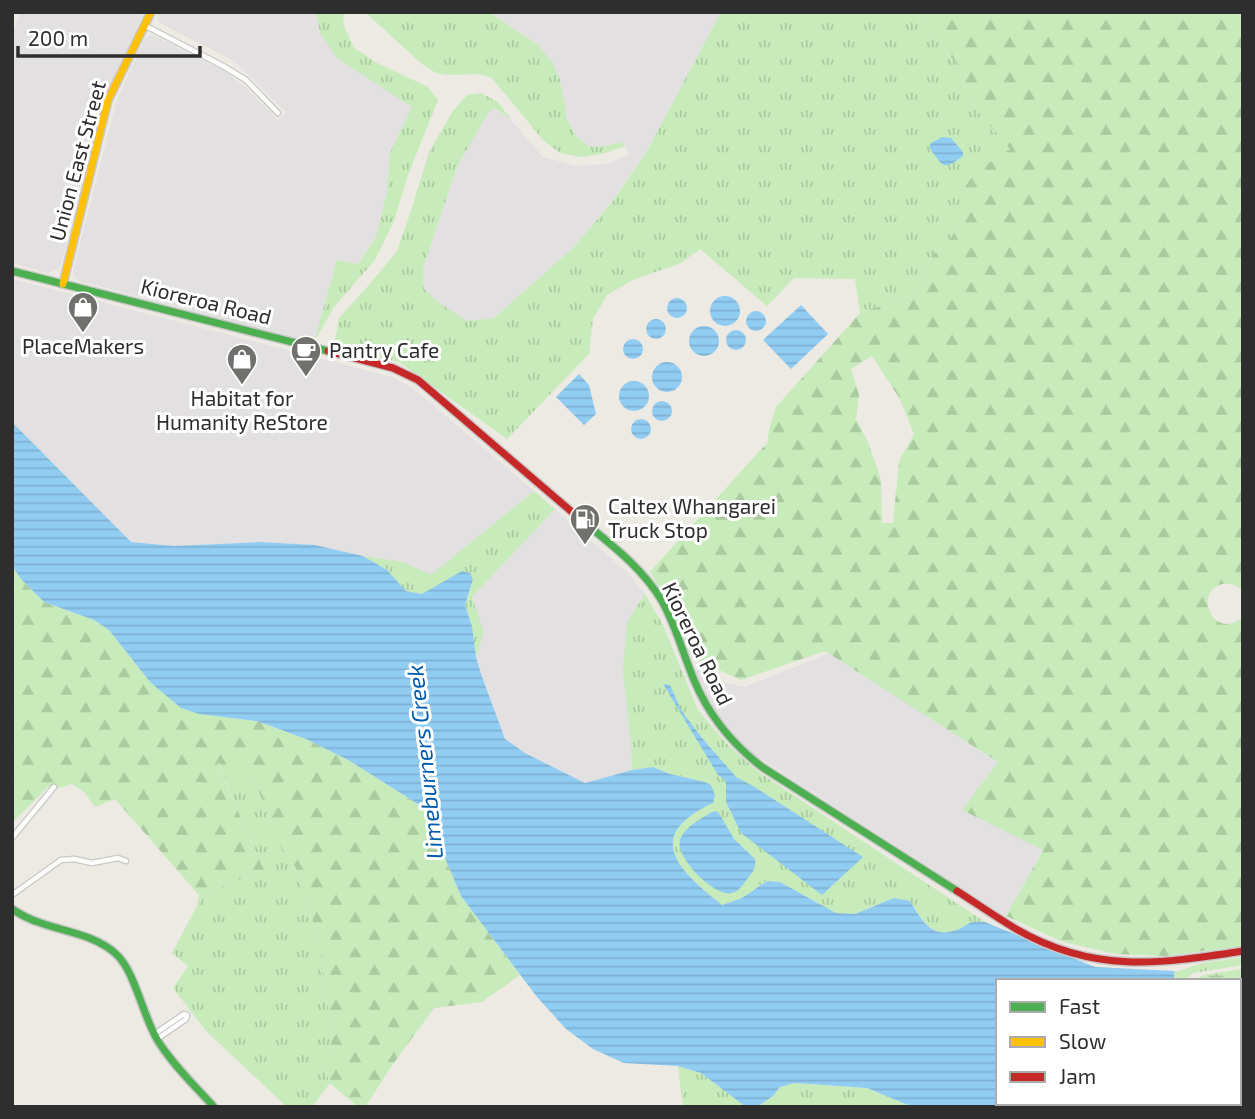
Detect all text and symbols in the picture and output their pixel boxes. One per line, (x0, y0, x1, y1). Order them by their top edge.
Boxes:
scale bar (18, 14, 200, 58)
text: 200 m (28, 25, 88, 50)
street label: Union East Street (43, 78, 110, 244)
street label: Kioreroa Road (139, 272, 274, 329)
shop icon: PlaceMakers (66, 290, 100, 334)
place label: PlaceMakers (22, 333, 144, 358)
cafe icon: Pantry Cafe (289, 334, 323, 378)
place label: Pantry Cafe (329, 337, 439, 362)
shop icon: Habitat for Humanity ReStore (225, 342, 259, 386)
place label: Habitat for Humanity ReStore (156, 385, 328, 434)
place label: Caltex Whangarei Truck Stop (608, 493, 776, 542)
fuel station icon: Caltex Whangarei Truck Stop (568, 502, 602, 546)
street label: Kioreroa Road (658, 578, 739, 709)
water label: Limeburners Creek (400, 663, 448, 861)
legend (996, 979, 1241, 1105)
text: Fast (1059, 993, 1100, 1018)
text: Slow (1059, 1028, 1106, 1053)
text: Jam (1059, 1063, 1096, 1088)

